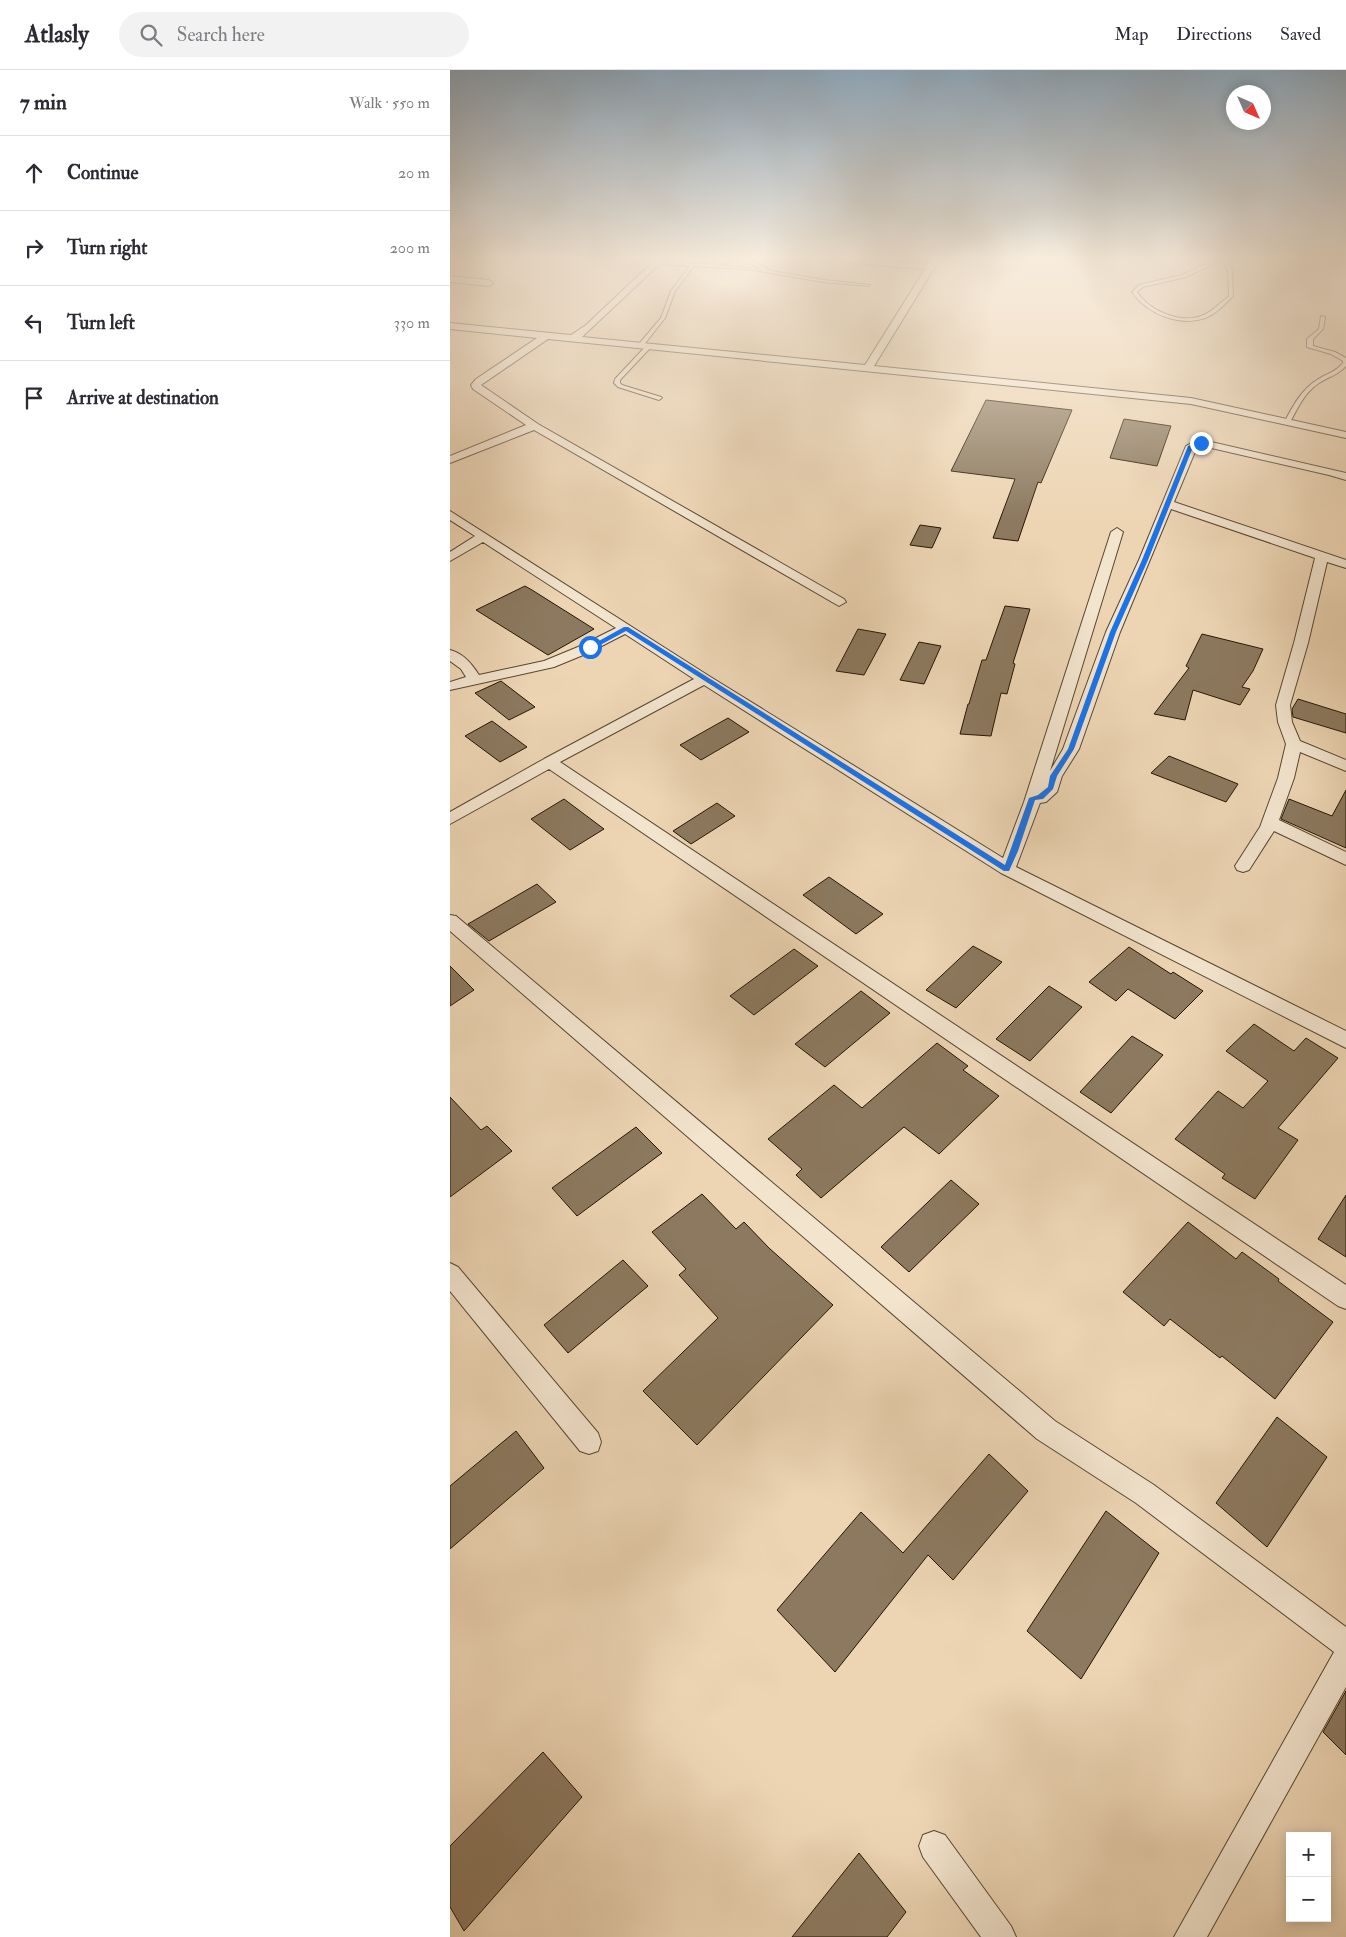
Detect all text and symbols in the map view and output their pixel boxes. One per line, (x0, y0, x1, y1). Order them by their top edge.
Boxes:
search box (119, 12, 469, 57)
text: Atlasly (25, 19, 89, 50)
icon: search (137, 21, 165, 49)
text: Search here (177, 23, 265, 47)
text: Map (1115, 23, 1148, 46)
text: Directions (1176, 23, 1252, 46)
text: Saved (1280, 23, 1321, 46)
north arrow (1226, 85, 1271, 130)
text: 7 min (20, 89, 67, 116)
text: Walk · 550 m (349, 93, 430, 113)
icon: ahead (20, 159, 48, 187)
text: Continue (67, 161, 138, 185)
text: 20 m (398, 163, 430, 183)
icon: right (20, 234, 48, 262)
text: Turn right (67, 236, 147, 260)
text: 200 m (390, 238, 430, 258)
icon: left (20, 309, 48, 337)
text: Turn left (67, 311, 135, 335)
text: 330 m (394, 313, 430, 333)
icon: arrive (20, 384, 48, 412)
text: Arrive at destination (67, 386, 219, 410)
route end (1190, 432, 1213, 455)
route start (579, 636, 602, 659)
map controls (1286, 1832, 1331, 1922)
button: + (1286, 1832, 1331, 1877)
button: − (1286, 1877, 1331, 1922)

